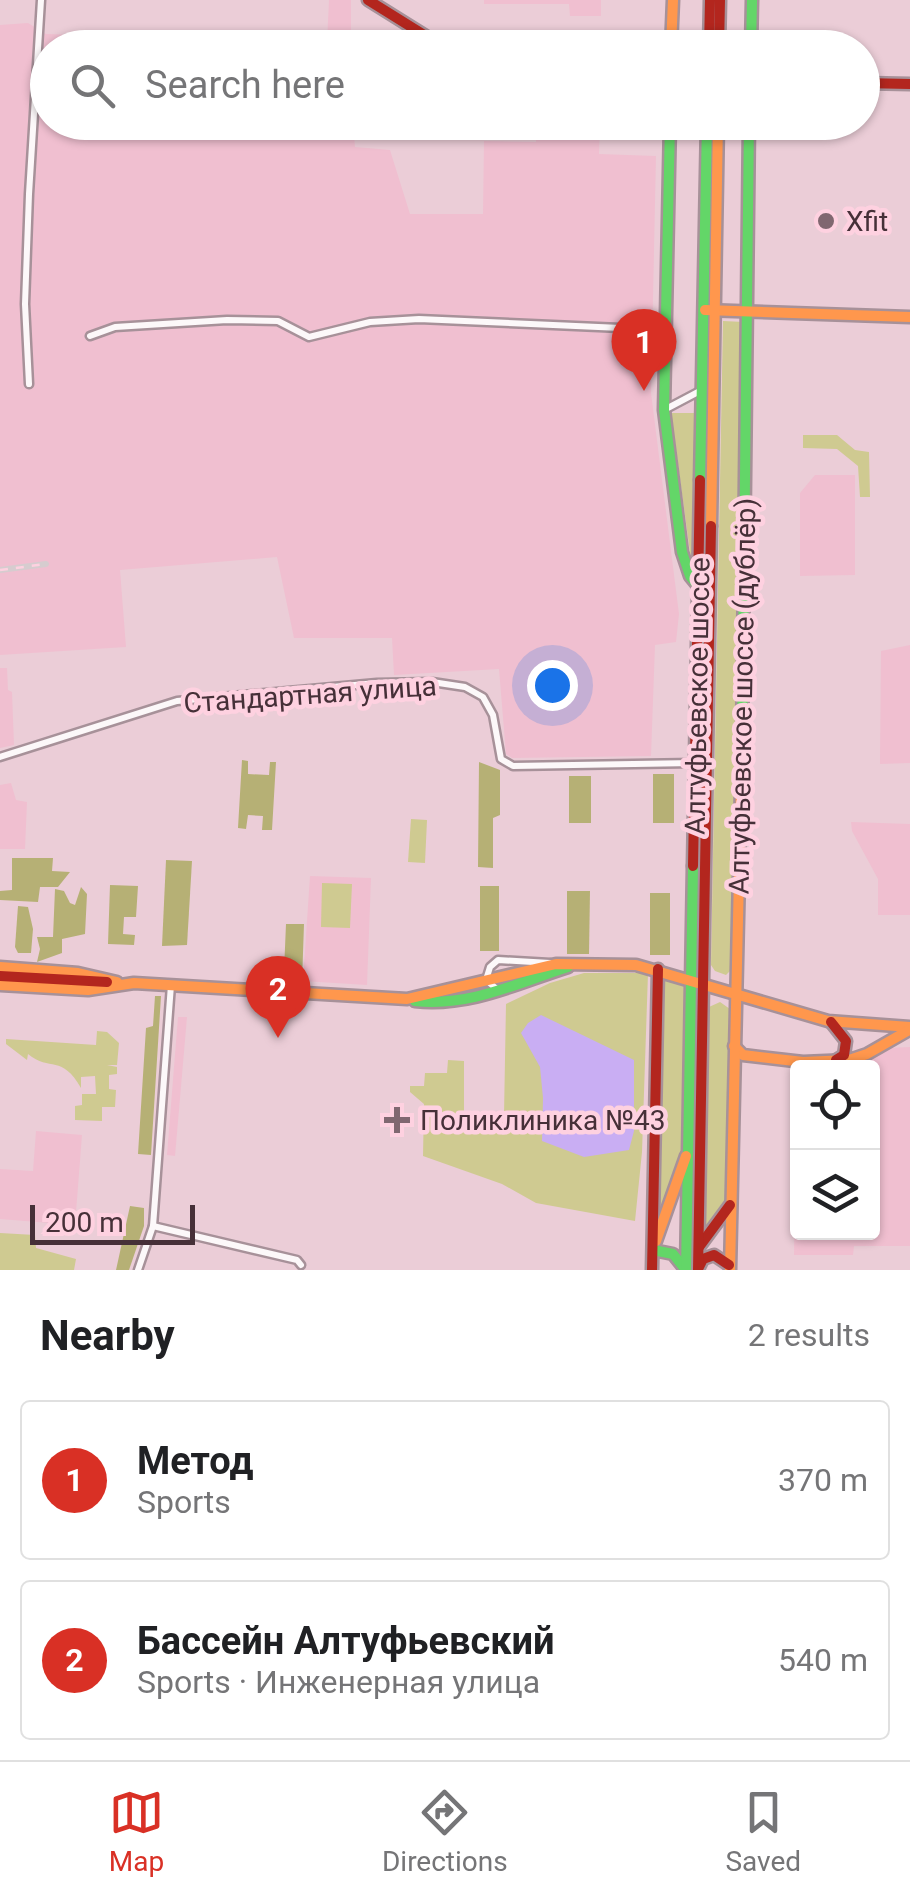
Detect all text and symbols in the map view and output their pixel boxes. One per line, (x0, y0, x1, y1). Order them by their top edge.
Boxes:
search box (30, 30, 880, 140)
icon: search (65, 58, 120, 113)
text: Search here (145, 63, 345, 107)
place label: Xfit (846, 205, 888, 238)
marker: Xfit (815, 210, 837, 232)
pin: 1 (612, 308, 676, 391)
street label: Алтуфьевское шоссе (дублёр) (723, 498, 762, 895)
street label: Алтуфьевское шоссе (679, 557, 716, 835)
your location (527, 660, 578, 711)
street label: Стандартная улица (182, 669, 438, 720)
pin: 2 (246, 956, 310, 1038)
map controls (790, 1060, 880, 1240)
button: locate (790, 1060, 880, 1150)
place label: Поликлиника №43 (420, 1104, 665, 1137)
marker: Поликлиника №43 (384, 1107, 410, 1133)
button: layers (790, 1150, 880, 1240)
scale bar (30, 1200, 195, 1244)
text: 200 m (45, 1206, 124, 1239)
text: Nearby (40, 1311, 175, 1360)
text: 2 results (748, 1316, 870, 1354)
text: Метод (137, 1439, 253, 1483)
text: 1 (65, 1461, 84, 1499)
text: 370 m (778, 1461, 868, 1499)
text: Sports (137, 1483, 231, 1521)
text: Бассейн Алтуфьевский (137, 1619, 555, 1663)
text: 2 (65, 1641, 84, 1679)
text: 540 m (778, 1641, 868, 1679)
text: Sports · Инженерная улица (137, 1663, 540, 1701)
tab: Map (109, 1785, 164, 1878)
tab: Directions (382, 1785, 508, 1878)
tab: Saved (725, 1785, 801, 1878)

